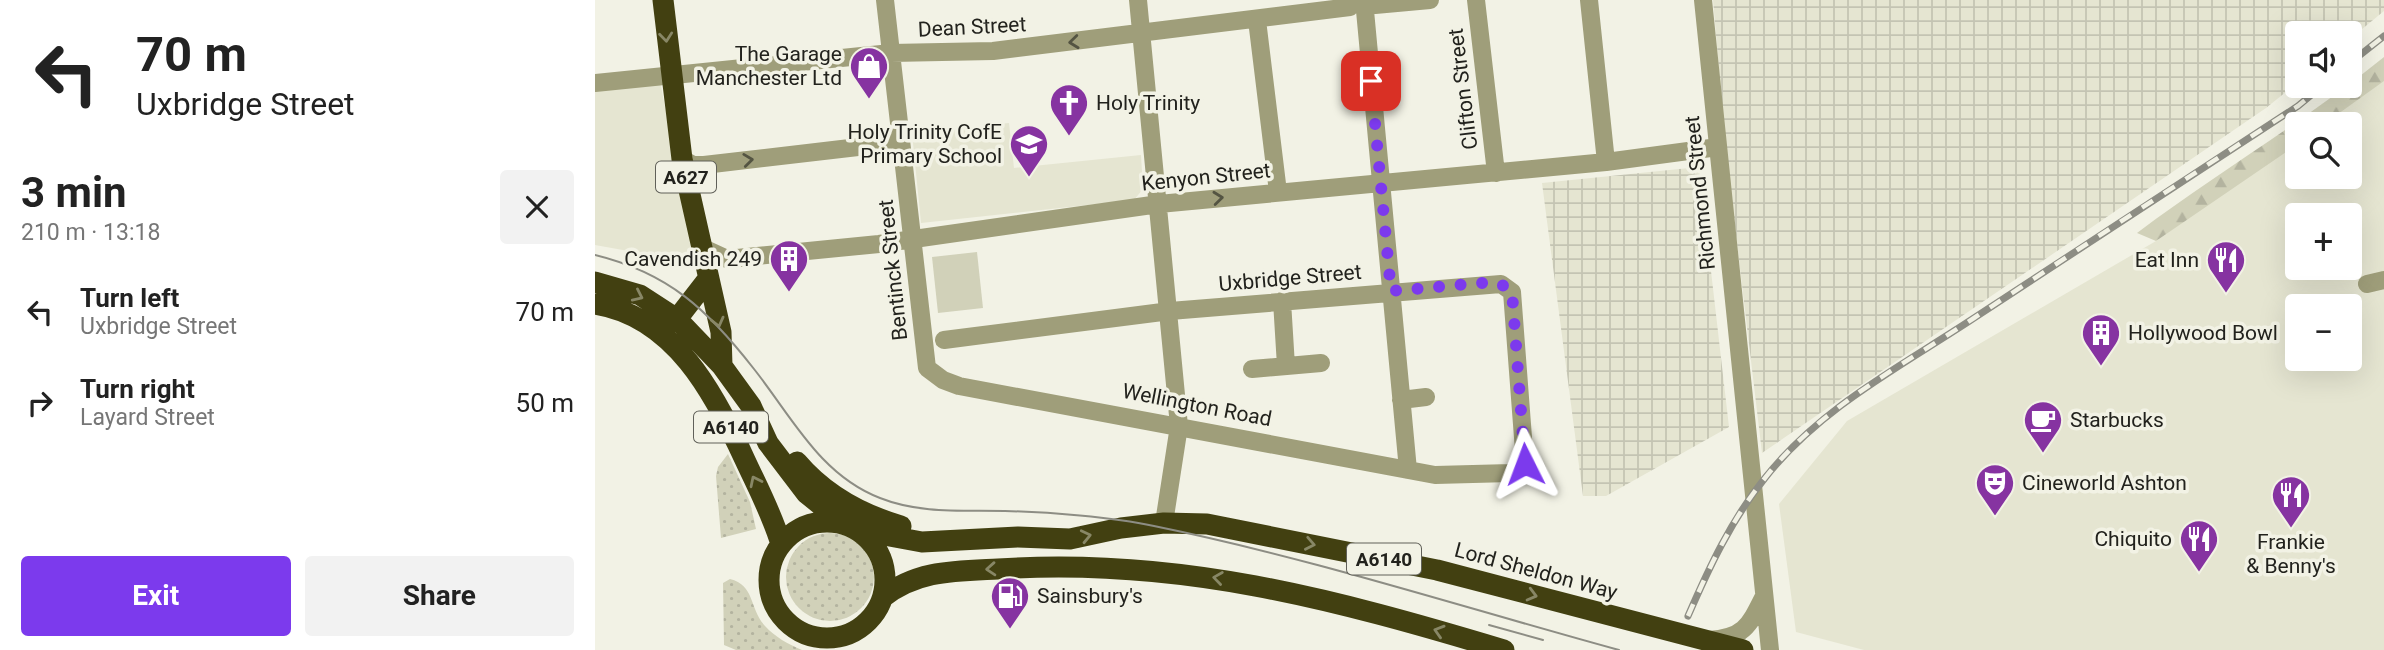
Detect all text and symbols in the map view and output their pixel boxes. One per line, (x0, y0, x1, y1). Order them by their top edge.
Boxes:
street label: Dean Street (917, 12, 1027, 42)
map controls (2285, 21, 2362, 371)
button: sound (2285, 21, 2362, 98)
text: 70 m (136, 26, 247, 83)
street label: Clifton Street (1444, 27, 1482, 151)
icon: left (21, 28, 112, 119)
one-way arrow (659, 32, 674, 43)
one-way arrow (1068, 34, 1079, 49)
place label: The Garage Manchester Ltd (696, 42, 842, 90)
shop icon: The Garage Manchester Ltd (848, 45, 890, 100)
pin (1341, 51, 1401, 111)
icon: arrive (1352, 62, 1390, 100)
church icon: Holy Trinity (1048, 82, 1090, 137)
text: Uxbridge Street (136, 85, 355, 123)
place label: Holy Trinity (1096, 91, 1200, 115)
button: search (2285, 112, 2362, 189)
street label: Richmond Street (1680, 115, 1720, 271)
place label: Holy Trinity CofE Primary School (848, 120, 1002, 168)
school or university icon: Holy Trinity CofE Primary School (1008, 123, 1050, 178)
one-way arrow (742, 152, 754, 167)
street label: Kenyon Street (1140, 158, 1272, 196)
road number: A627 (656, 162, 716, 192)
text: 3 min (21, 168, 127, 217)
button: close (500, 170, 574, 244)
one-way arrow (1213, 191, 1224, 206)
street label: Bentinck Street (874, 198, 912, 342)
button: + (2285, 203, 2362, 280)
text: 210 m · 13:18 (21, 219, 160, 246)
building icon: Cavendish 249 (768, 238, 810, 293)
restaurant icon: Eat Inn (2205, 239, 2247, 294)
place label: Cavendish 249 (624, 247, 762, 271)
place label: Eat Inn (2135, 248, 2199, 272)
street label: Uxbridge Street (1218, 260, 1363, 296)
text: Turn left (80, 283, 179, 313)
one-way arrow (631, 287, 643, 301)
icon: left (21, 293, 59, 331)
button: − (2285, 294, 2362, 371)
text: 70 m (516, 297, 574, 327)
building icon: Hollywood Bowl (2080, 312, 2122, 367)
text: Uxbridge Street (80, 313, 237, 340)
one-way arrow (710, 316, 725, 328)
place label: Hollywood Bowl (2128, 321, 2278, 345)
text: Turn right (80, 374, 195, 404)
street label: Wellington Road (1120, 379, 1274, 431)
icon: right (21, 384, 59, 422)
text: 50 m (516, 388, 574, 418)
cafe icon: Starbucks (2022, 399, 2064, 454)
text: Layard Street (80, 404, 215, 431)
place label: Starbucks (2070, 408, 2164, 432)
road number: A6140 (694, 412, 768, 442)
position arrow (1488, 427, 1562, 501)
theatre icon: Cineworld Ashton (1974, 462, 2016, 517)
place label: Cineworld Ashton (2022, 471, 2187, 495)
restaurant icon: Frankie & Benny's (2270, 474, 2312, 529)
one-way arrow (749, 476, 763, 488)
restaurant icon: Chiquito (2178, 518, 2220, 573)
place label: Chiquito (2094, 527, 2172, 551)
one-way arrow (1080, 529, 1092, 544)
place label: Frankie & Benny's (2246, 530, 2336, 578)
one-way arrow (1304, 536, 1316, 551)
street label: Lord Sheldon Way (1452, 538, 1620, 604)
road number: A6140 (1347, 544, 1421, 574)
button: Exit (21, 556, 291, 636)
button: Share (305, 556, 574, 636)
one-way arrow (986, 561, 997, 576)
one-way arrow (1212, 570, 1224, 585)
fuel station icon: Sainsbury's (989, 575, 1031, 630)
place label: Sainsbury's (1037, 584, 1143, 608)
one-way arrow (1526, 587, 1538, 601)
one-way arrow (1433, 624, 1445, 639)

